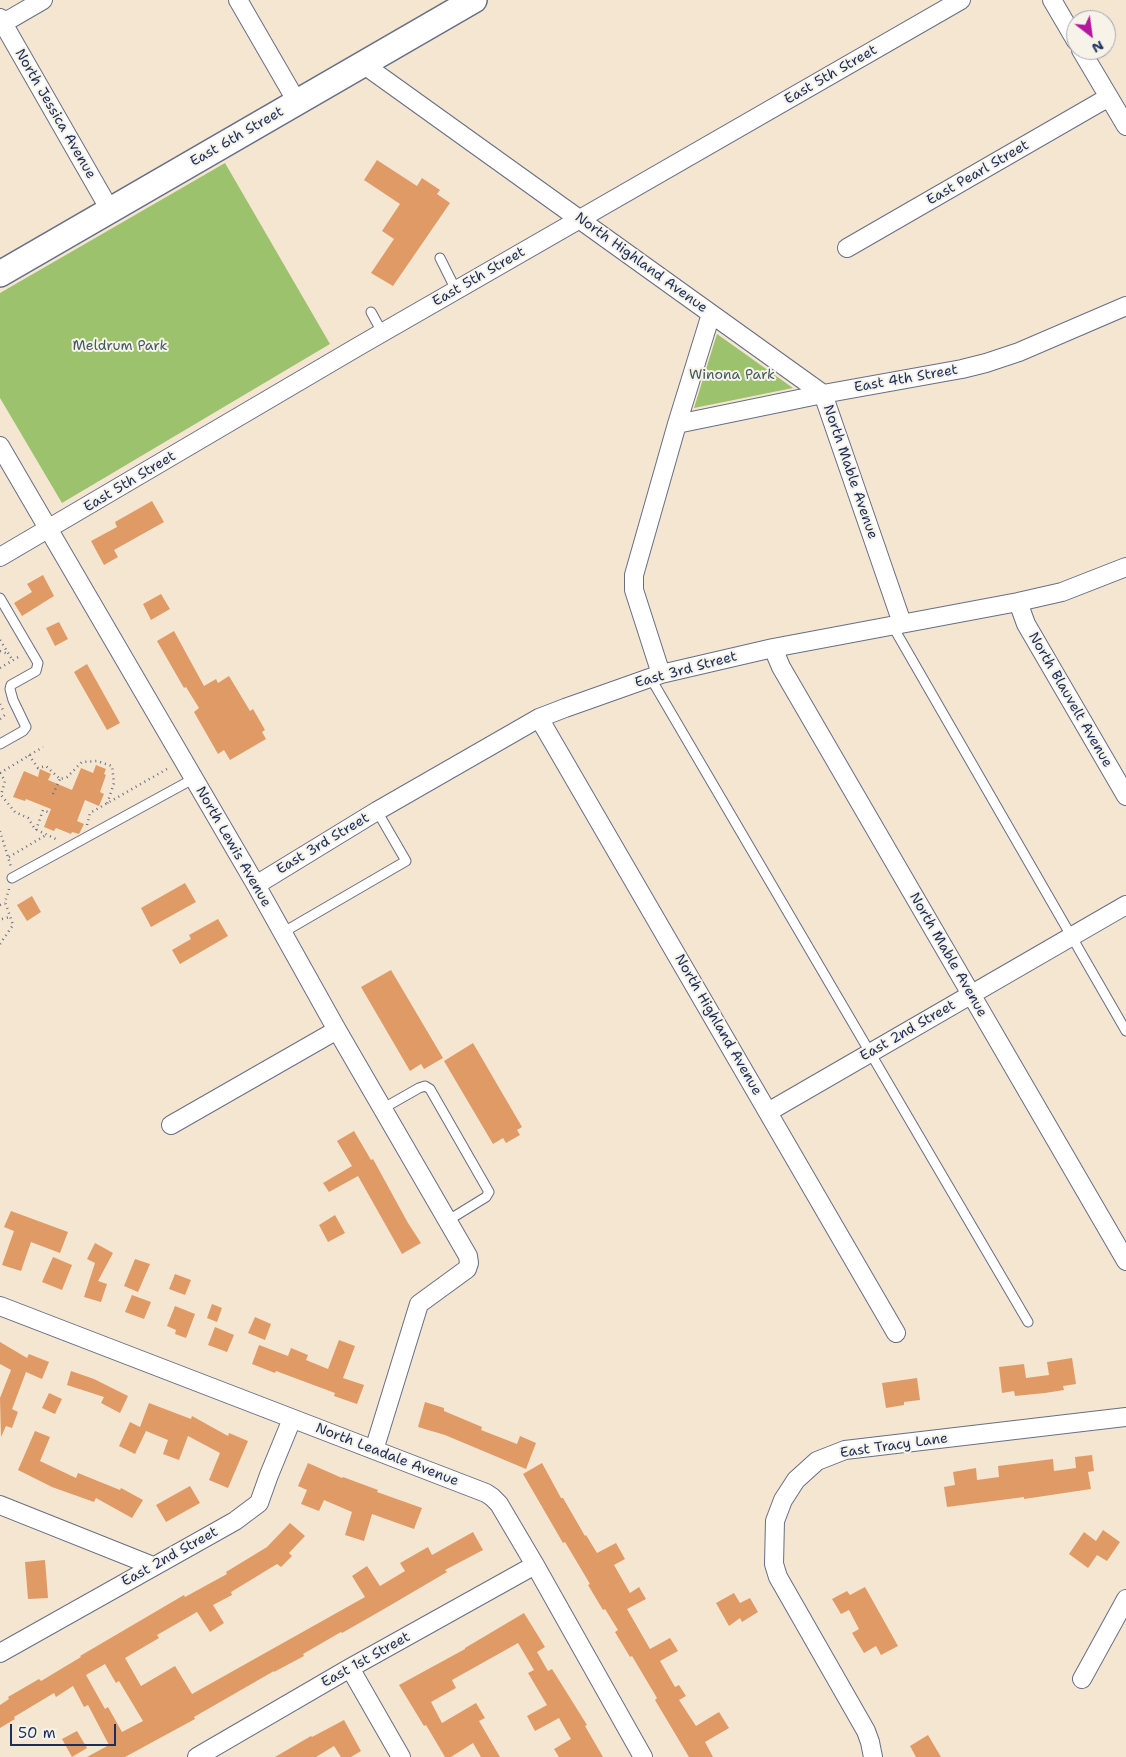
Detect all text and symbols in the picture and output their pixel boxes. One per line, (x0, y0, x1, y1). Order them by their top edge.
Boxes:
north arrow (1066, 10, 1116, 60)
text: N (1089, 37, 1107, 58)
street label: East 5th Street (782, 42, 880, 108)
street label: North Jessica Avenue (11, 46, 99, 182)
street label: East 6th Street (187, 104, 287, 170)
street label: East Pearl Street (924, 137, 1032, 209)
street label: North Highland Avenue (571, 209, 711, 317)
street label: East 5th Street (430, 244, 528, 310)
park label: Meldrum Park (72, 338, 168, 354)
street label: East 4th Street (853, 362, 959, 396)
park label: Winona Park (689, 367, 775, 383)
street label: North Mable Avenue (819, 403, 881, 541)
street label: East 5th Street (81, 448, 179, 516)
street label: North Blauvelt Avenue (1024, 629, 1116, 771)
street label: East 3rd Street (633, 648, 739, 692)
street label: North Lewis Avenue (192, 784, 274, 910)
street label: East 3rd Street (274, 810, 372, 878)
street label: North Mable Avenue (905, 890, 991, 1020)
street label: North Highland Avenue (671, 952, 765, 1098)
street label: East 2nd Street (857, 997, 959, 1065)
street label: North Leadale Avenue (313, 1420, 461, 1490)
street label: East Tracy Lane (839, 1430, 949, 1462)
street label: East 2nd Street (119, 1524, 221, 1590)
street label: East 1st Street (319, 1629, 413, 1691)
scale bar (12, 1714, 119, 1746)
text: 50 m (18, 1723, 56, 1743)

